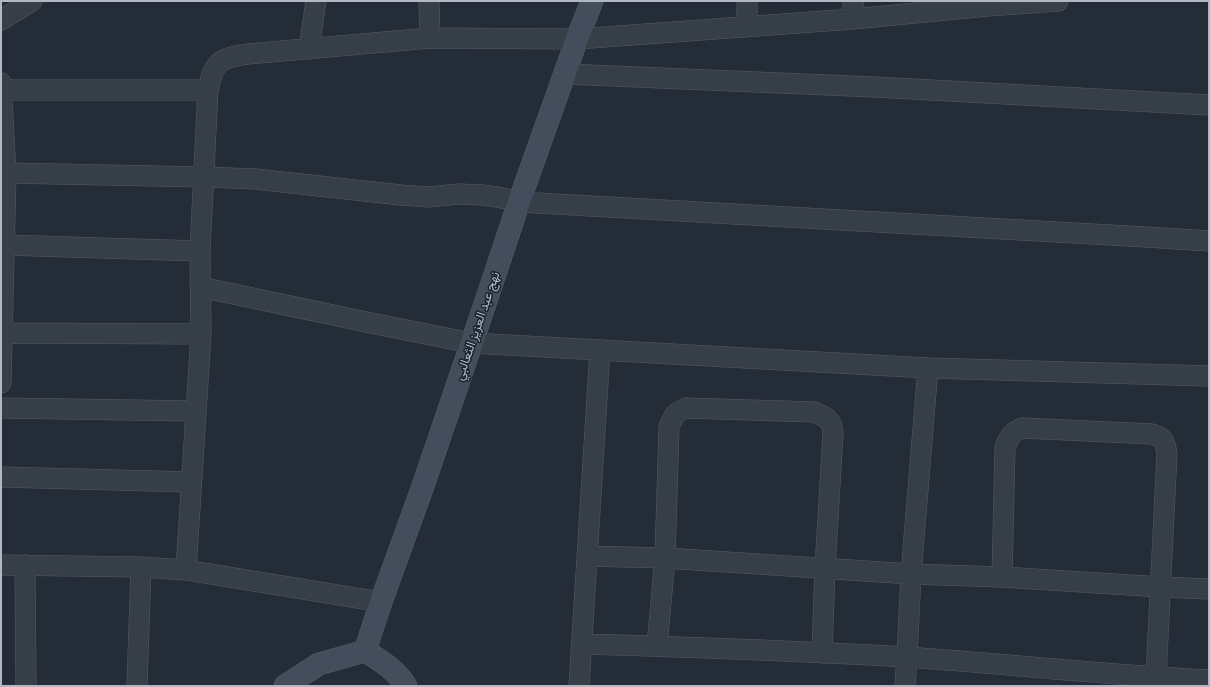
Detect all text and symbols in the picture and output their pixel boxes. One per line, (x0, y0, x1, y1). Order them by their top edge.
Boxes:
street label: نهج عبد العزيز الثعالبي (451, 270, 503, 382)

